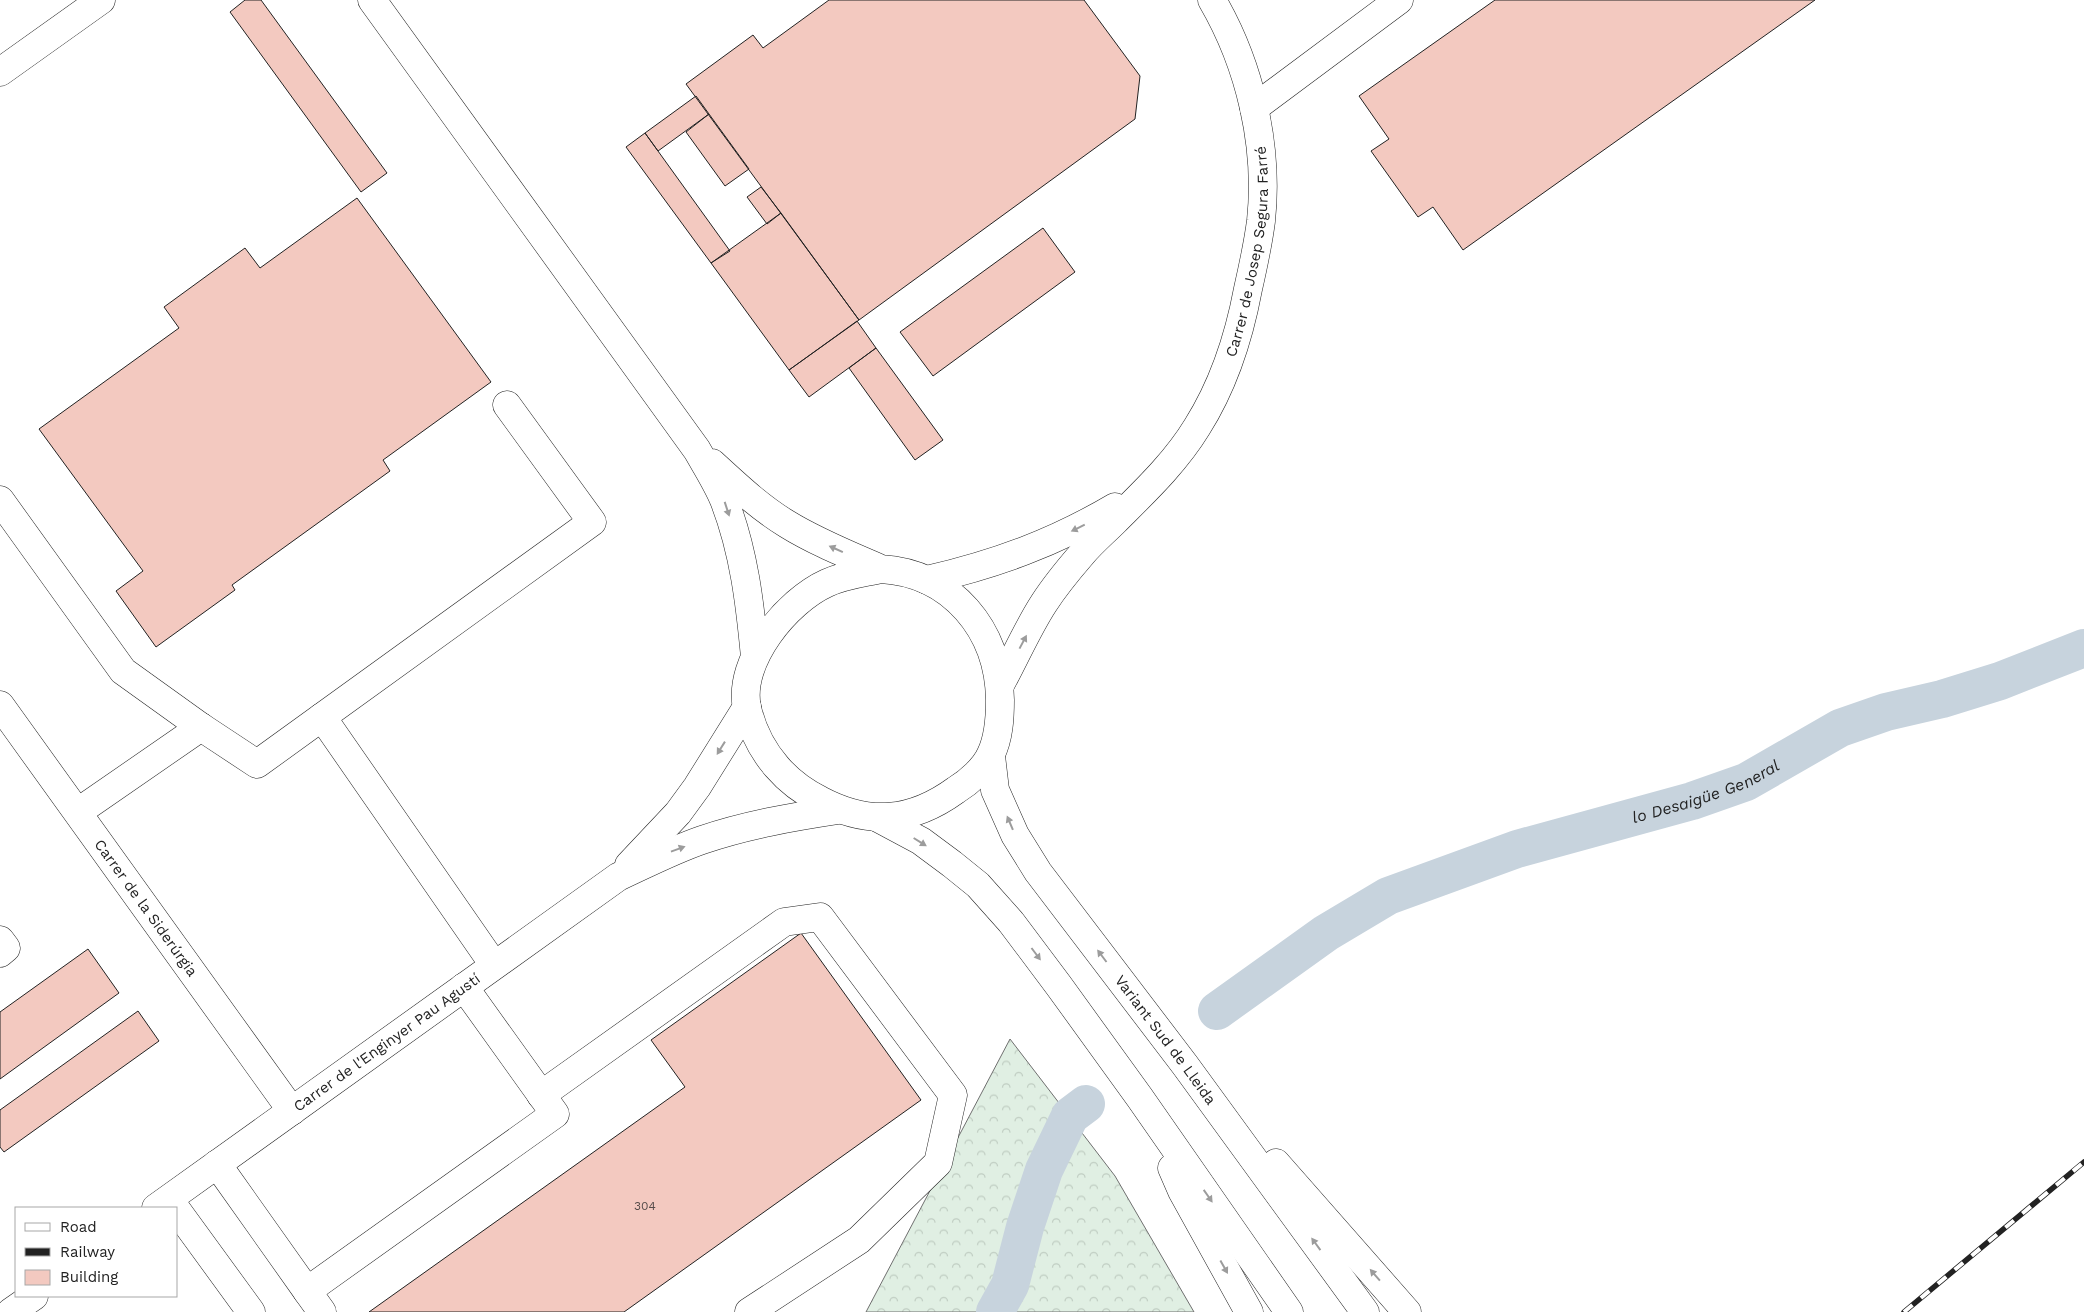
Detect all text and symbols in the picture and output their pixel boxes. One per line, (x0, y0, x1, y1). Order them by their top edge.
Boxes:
street label: Carrer de Josep Segura Farré (1222, 145, 1272, 359)
one-way arrow (723, 501, 731, 516)
one-way arrow (1071, 524, 1085, 532)
one-way arrow (829, 545, 843, 553)
one-way arrow (1019, 635, 1027, 650)
one-way arrow (716, 742, 726, 755)
water label: lo Desaigüe General (1630, 756, 1783, 827)
one-way arrow (1005, 816, 1013, 830)
street label: Carrer de la Siderúrgia (91, 836, 202, 980)
one-way arrow (914, 837, 927, 846)
one-way arrow (671, 845, 686, 853)
one-way arrow (1030, 948, 1041, 961)
one-way arrow (1097, 949, 1107, 963)
street label: Carrer de l'Enginyer Pau Agustí (290, 970, 484, 1116)
street label: Variant Sud de Lleida (1111, 972, 1220, 1109)
one-way arrow (1203, 1189, 1213, 1203)
house number: 304 (634, 1199, 656, 1213)
legend (15, 1207, 178, 1297)
text: Road (60, 1218, 97, 1236)
one-way arrow (1311, 1237, 1321, 1251)
text: Railway (60, 1243, 115, 1261)
one-way arrow (1220, 1260, 1229, 1274)
text: Building (60, 1268, 118, 1286)
one-way arrow (1369, 1270, 1381, 1282)

